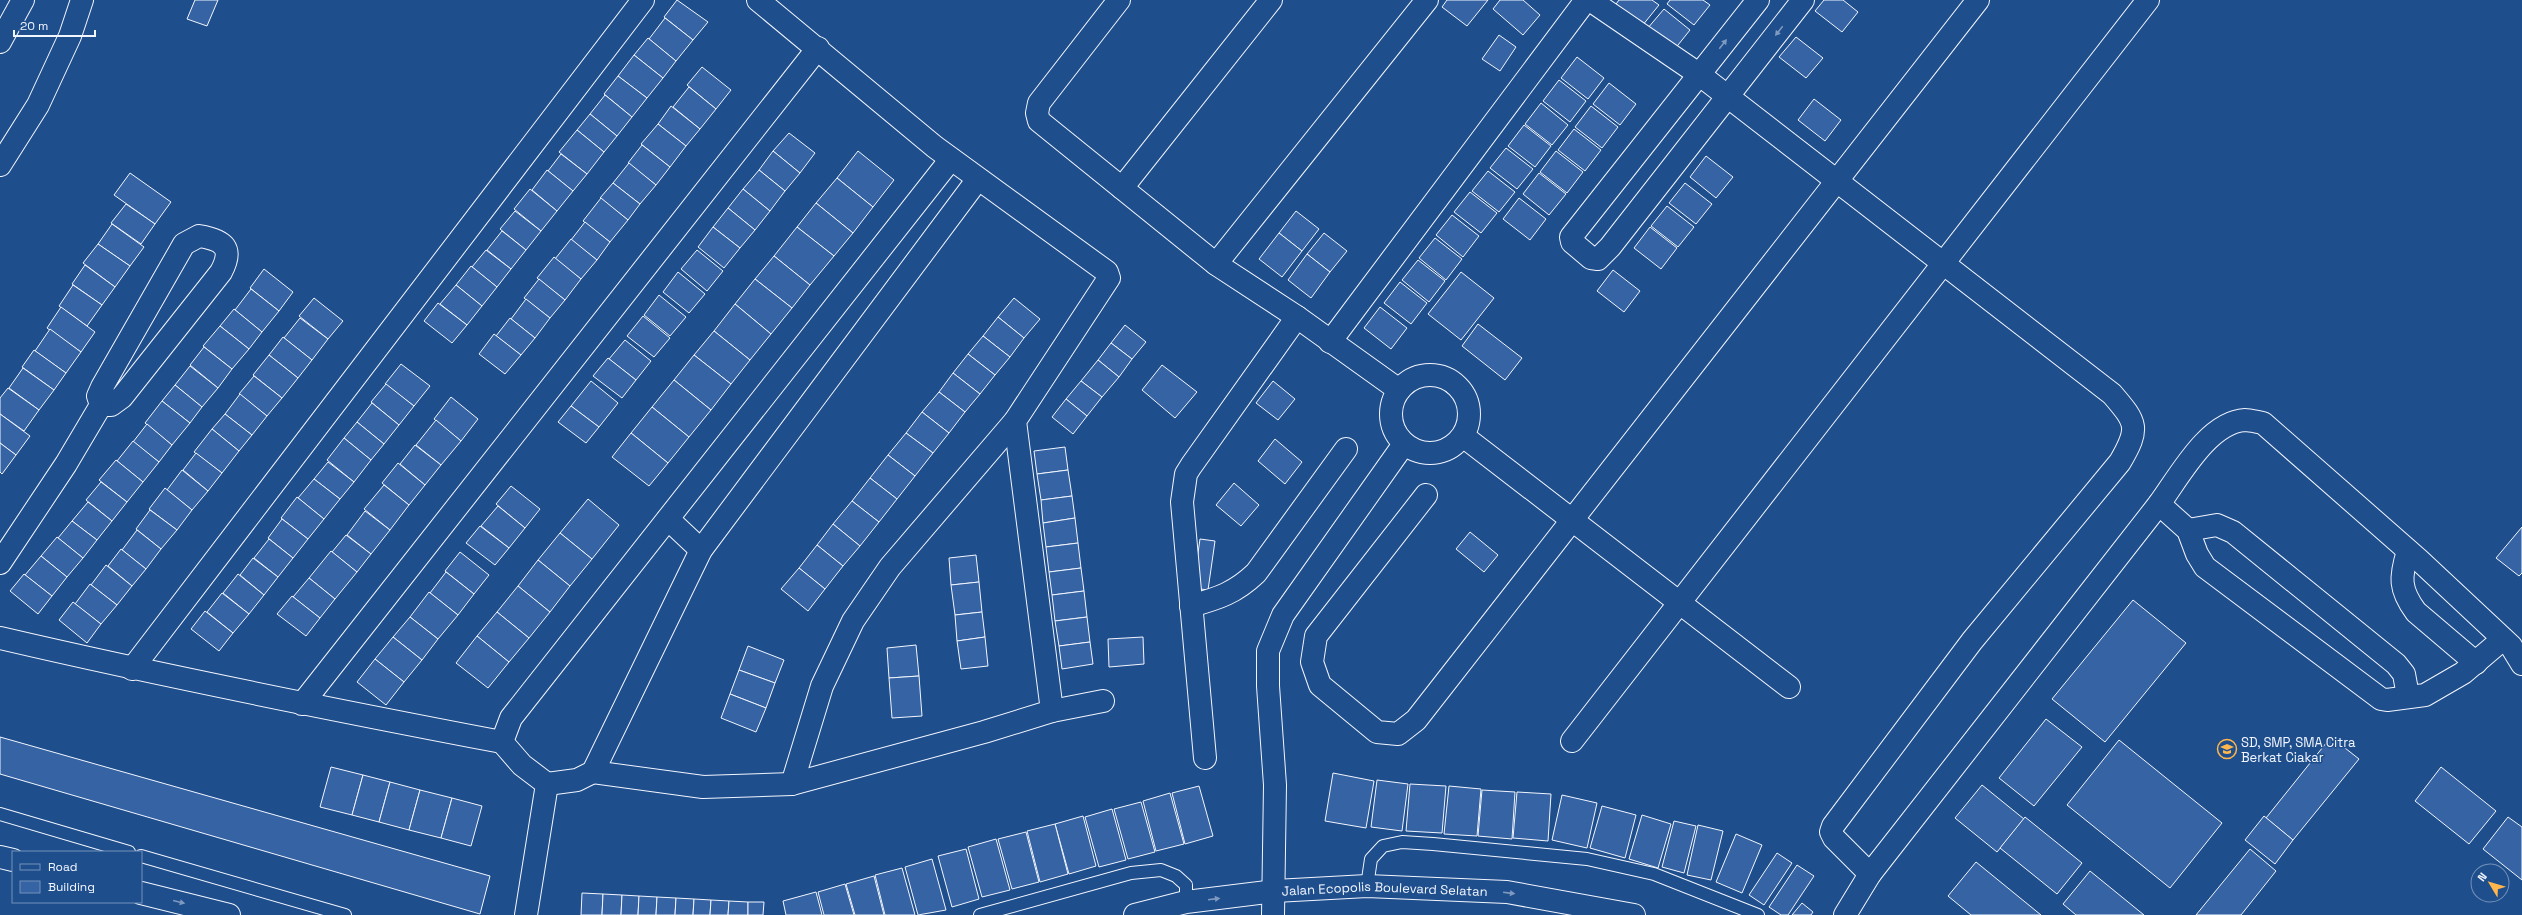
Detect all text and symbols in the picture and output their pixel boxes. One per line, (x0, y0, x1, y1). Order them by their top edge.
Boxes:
scale bar (14, 12, 95, 38)
text: 20 m (20, 18, 48, 34)
one-way arrow (1774, 25, 1783, 36)
one-way arrow (1719, 39, 1728, 50)
place label: SD, SMP, SMA Citra Berkat Ciakar (2241, 734, 2356, 766)
school or university icon: SD, SMP, SMA Citra Berkat Ciakar (2216, 738, 2238, 760)
legend (12, 851, 142, 903)
text: Road (48, 859, 77, 875)
north arrow (2470, 863, 2510, 903)
text: N (2474, 870, 2490, 884)
street label: Jalan Ecopolis Boulevard Selatan (1281, 878, 1488, 900)
text: Building (48, 879, 95, 895)
one-way arrow (1503, 890, 1515, 896)
one-way arrow (1208, 895, 1220, 902)
one-way arrow (173, 900, 185, 906)

